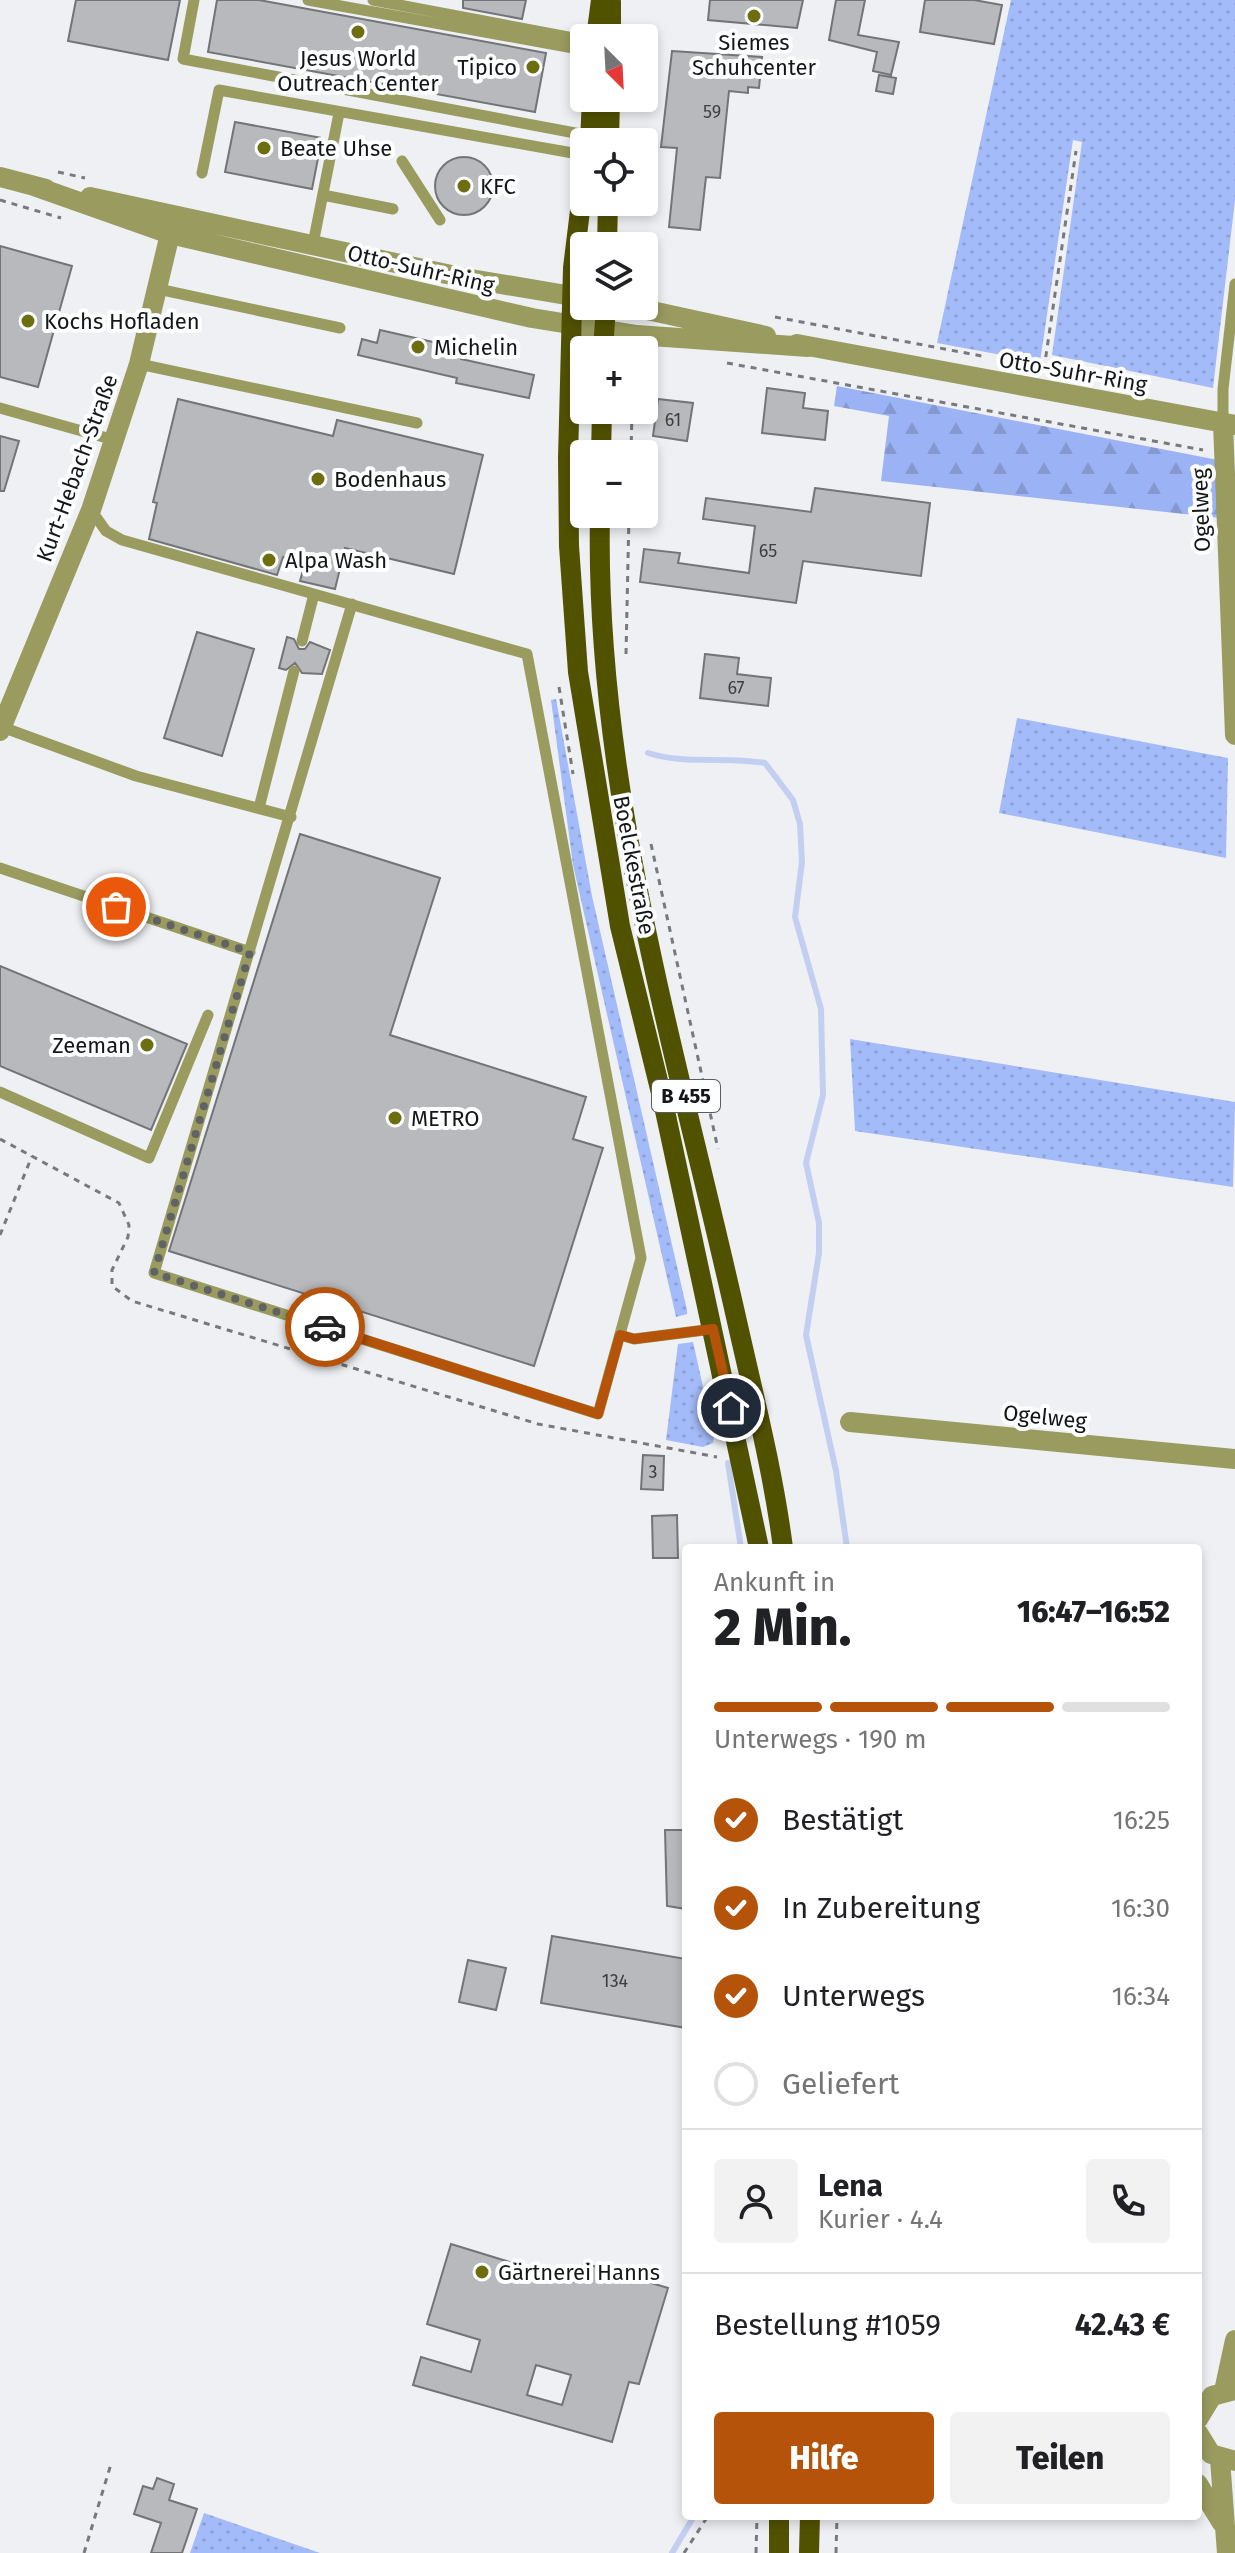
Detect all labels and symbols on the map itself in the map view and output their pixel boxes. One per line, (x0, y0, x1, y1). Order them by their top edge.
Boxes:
marker: Siemes Schuhcenter (745, 7, 763, 25)
marker: Jesus World Outreach Center (349, 23, 367, 41)
north arrow (570, 24, 658, 112)
place label: Siemes Schuhcenter (692, 29, 817, 81)
place label: Jesus World Outreach Center (277, 45, 439, 97)
place label: Tipico (457, 54, 517, 81)
marker: Tipico (524, 58, 542, 76)
house number: 59 (703, 101, 721, 123)
place label: Beate Uhse (280, 135, 392, 162)
marker: Beate Uhse (255, 139, 273, 157)
place label: KFC (480, 173, 516, 200)
marker: KFC (455, 177, 473, 195)
street label: Otto-Suhr-Ring (345, 239, 498, 299)
place label: Kochs Hofladen (44, 308, 200, 335)
marker: Kochs Hofladen (19, 312, 37, 330)
place label: Michelin (434, 334, 518, 361)
marker: Michelin (409, 338, 427, 356)
street label: Otto-Suhr-Ring (997, 346, 1150, 398)
street label: Kurt-Hebach-Straße (30, 370, 124, 566)
house number: 61 (665, 409, 681, 431)
place label: Bodenhaus (334, 466, 446, 493)
street label: Ogelweg (1186, 467, 1216, 552)
marker: Bodenhaus (309, 470, 327, 488)
house number: 65 (759, 540, 777, 562)
place label: Alpa Wash (285, 547, 387, 574)
marker: Alpa Wash (260, 551, 278, 569)
house number: 67 (727, 677, 745, 699)
street label: Boelckestraße (607, 793, 661, 937)
pin (82, 873, 150, 941)
place label: Zeeman (52, 1032, 131, 1059)
marker: Zeeman (138, 1036, 156, 1054)
road number: B 455 (652, 1080, 720, 1112)
place label: METRO (411, 1105, 480, 1132)
marker: METRO (386, 1109, 404, 1127)
courier (285, 1287, 365, 1367)
pin (697, 1374, 765, 1442)
street label: Ogelweg (1002, 1399, 1089, 1435)
house number: 3 (649, 1461, 657, 1483)
house number: 134 (602, 1970, 629, 1992)
place label: Gärtnerei Hanns (498, 2259, 660, 2286)
marker: Gärtnerei Hanns (473, 2263, 491, 2281)

